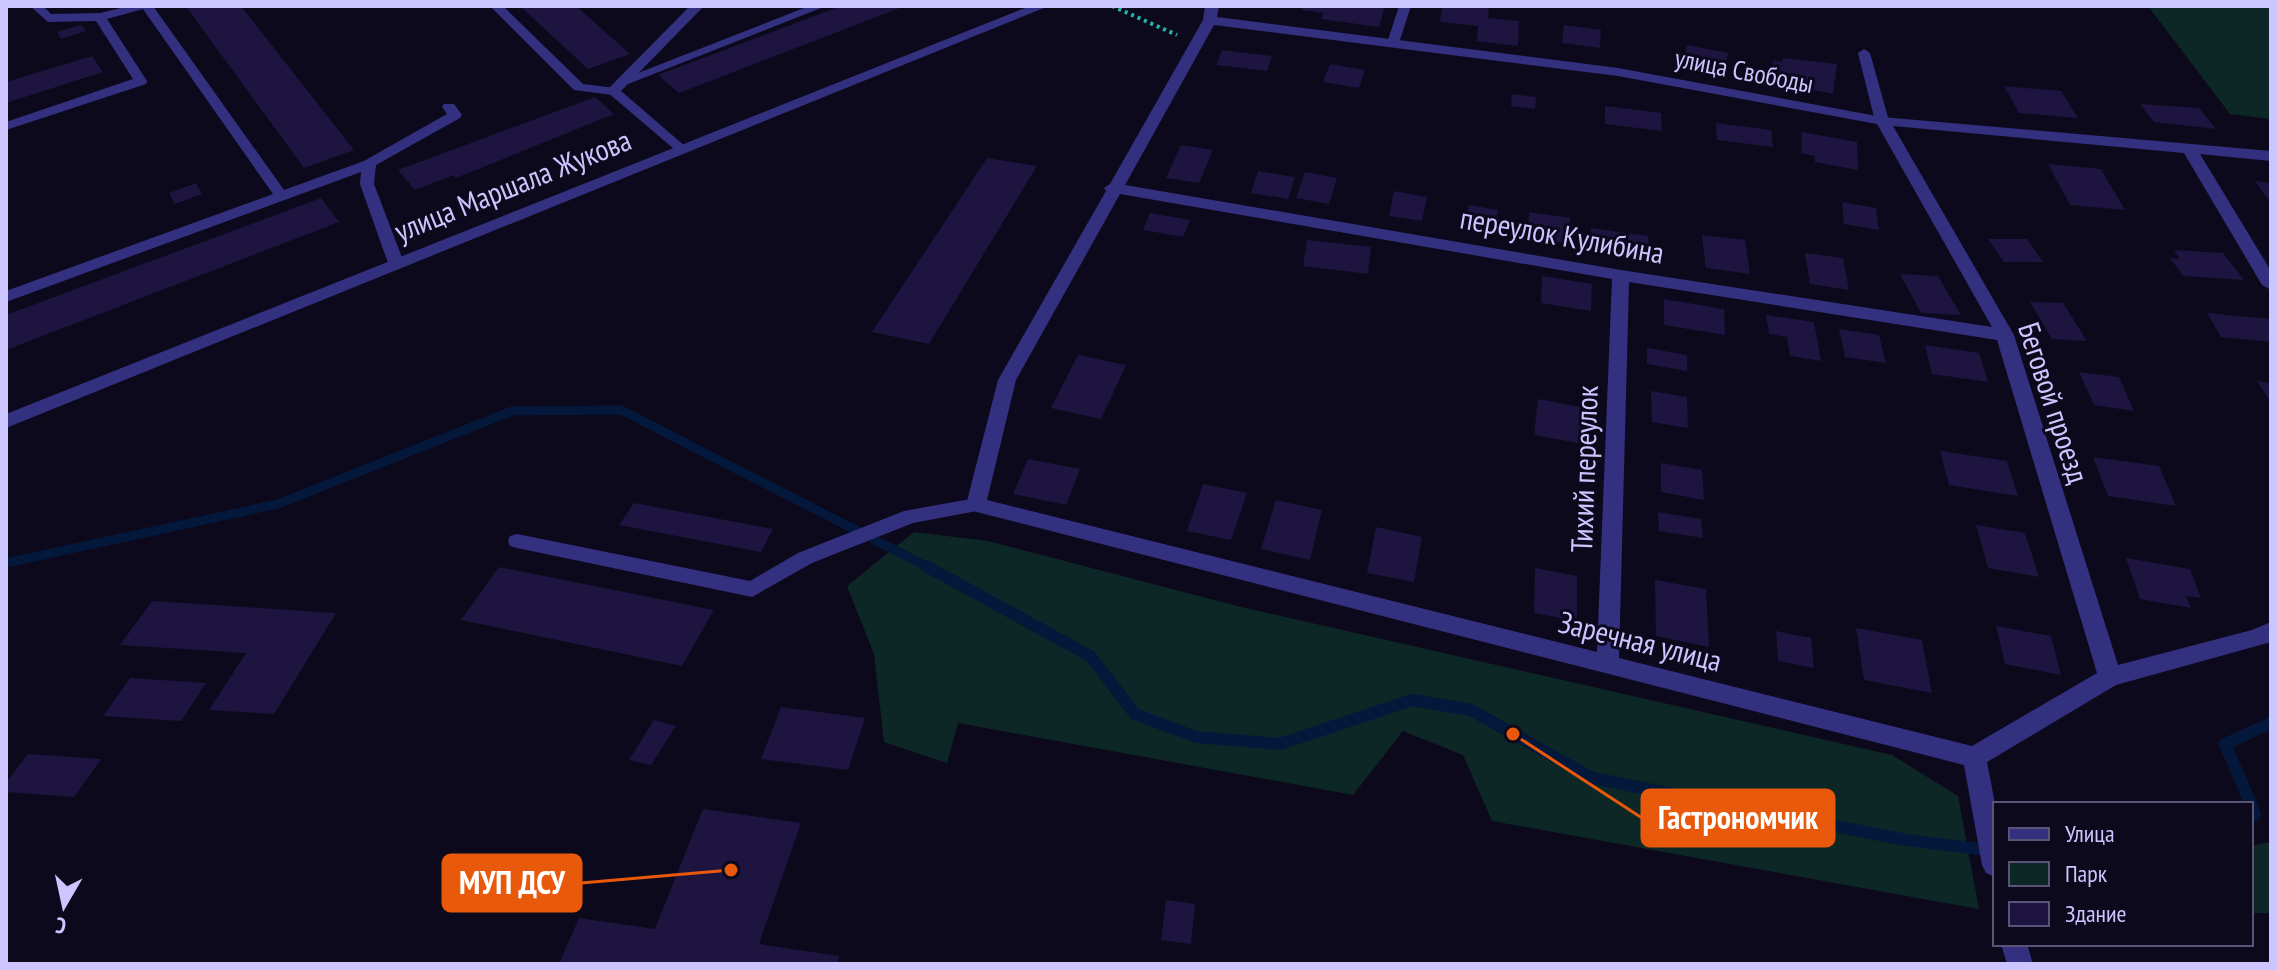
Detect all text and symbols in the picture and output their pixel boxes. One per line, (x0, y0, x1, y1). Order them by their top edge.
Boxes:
street label: улица Свободы (1672, 41, 1816, 100)
street label: улица Маршала Жукова (388, 119, 636, 250)
street label: переулок Кулибина (1457, 197, 1667, 272)
street label: Беговой проезд (2010, 317, 2099, 488)
street label: Тихий переулок (1561, 384, 1606, 553)
street label: Заречная улица (1555, 601, 1726, 680)
callout: Гастрономчик (1642, 790, 1834, 846)
text: Гастрономчик (1658, 796, 1819, 838)
legend (1993, 802, 2253, 946)
text: Улица (2065, 818, 2115, 849)
callout: МУП ДСУ (443, 855, 581, 911)
text: Парк (2065, 858, 2108, 889)
text: МУП ДСУ (459, 861, 566, 903)
north arrow (24, 866, 104, 946)
text: Здание (2065, 898, 2126, 929)
text: С (54, 911, 68, 940)

